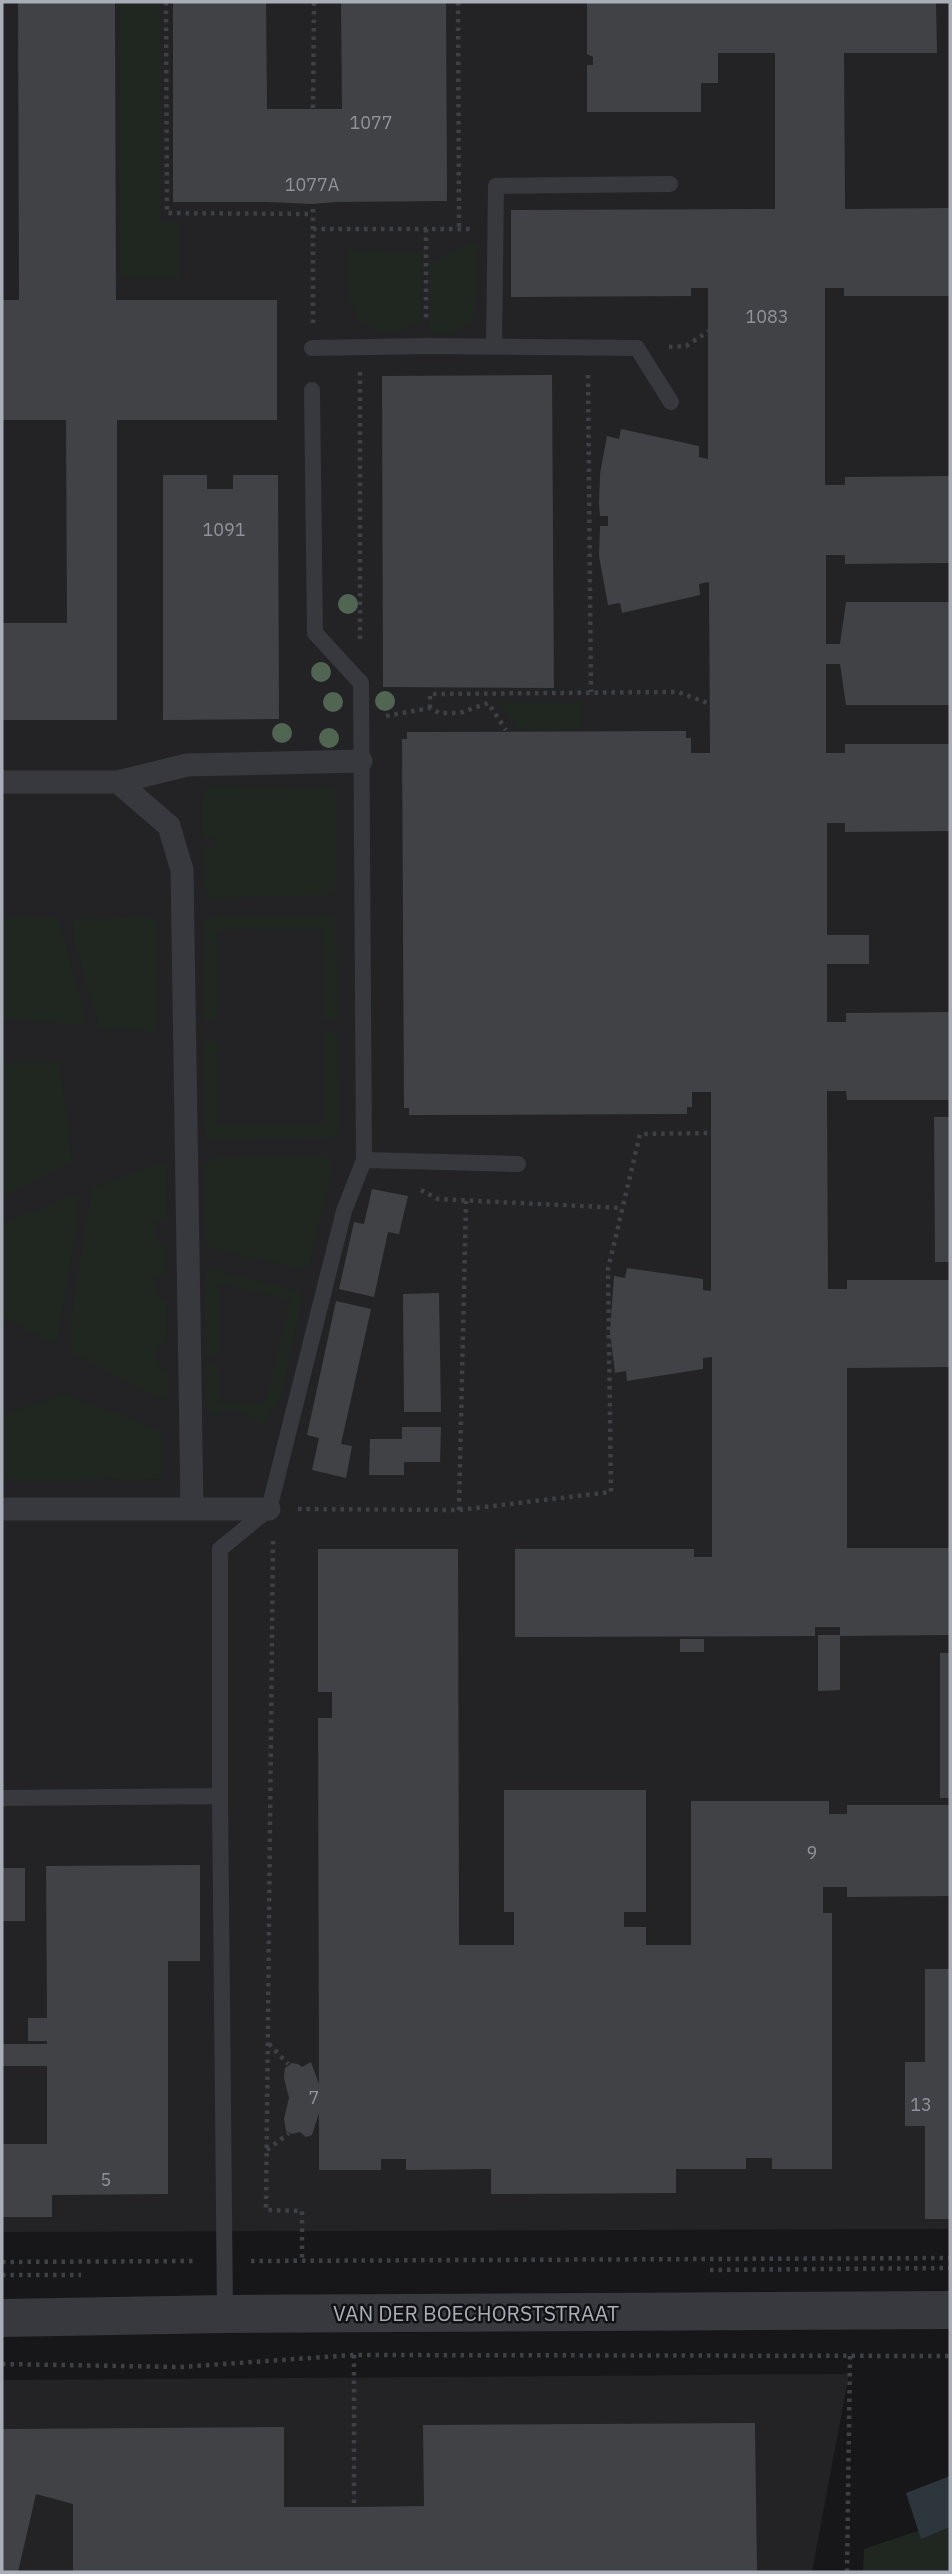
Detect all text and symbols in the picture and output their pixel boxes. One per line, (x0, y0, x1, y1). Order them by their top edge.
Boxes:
house number: 1077 (349, 111, 393, 134)
house number: 1077A (285, 173, 340, 196)
house number: 1083 (745, 305, 789, 328)
house number: 1091 (202, 518, 246, 541)
house number: 9 (807, 1841, 817, 1864)
house number: 7 (309, 2086, 319, 2109)
house number: 13 (910, 2093, 932, 2116)
house number: 5 (101, 2168, 111, 2191)
street label: VAN DER BOECHORSTSTRAAT (333, 2299, 619, 2327)

